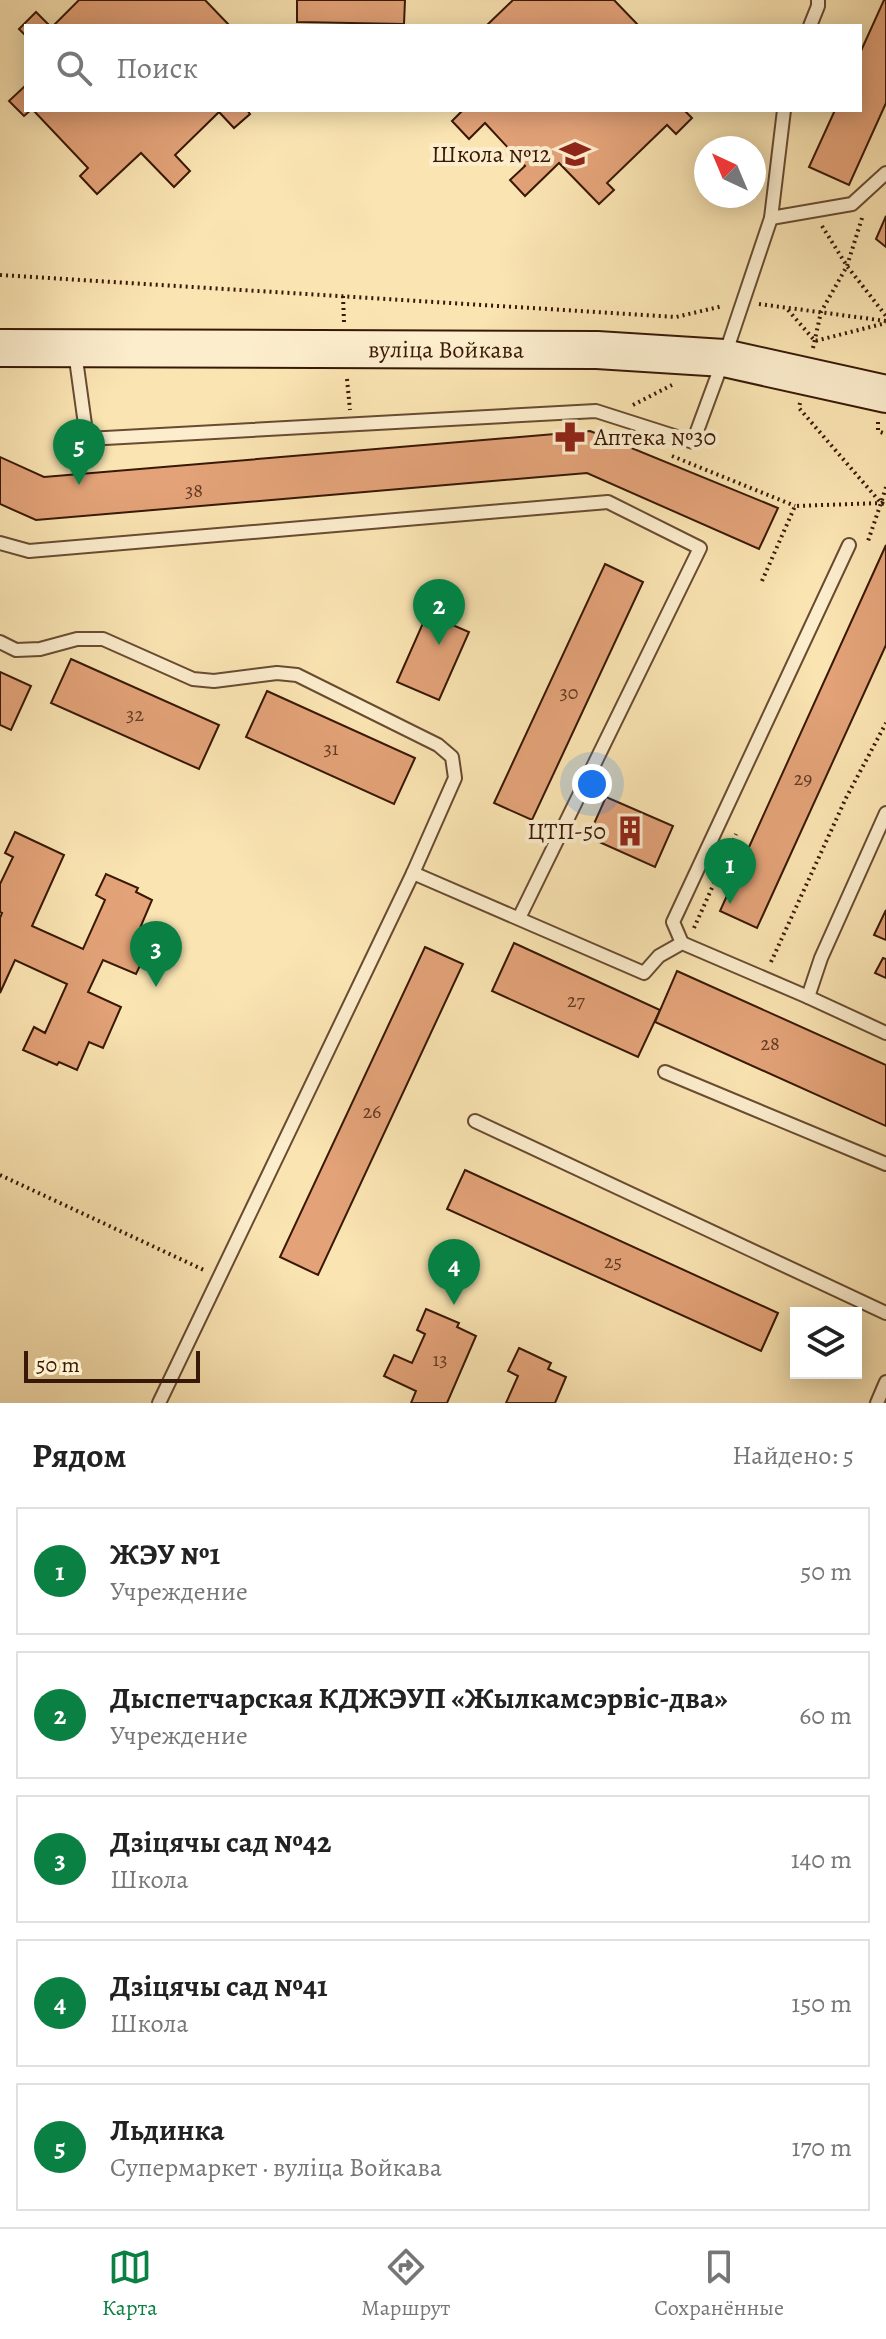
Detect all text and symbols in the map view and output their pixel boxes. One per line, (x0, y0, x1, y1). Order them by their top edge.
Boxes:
search box (24, 24, 862, 112)
icon: search (52, 46, 96, 90)
text: Поиск (116, 48, 198, 88)
north arrow (694, 136, 766, 208)
school or university icon: Школа №12 (558, 137, 592, 171)
place label: Школа №12 (431, 138, 551, 170)
street label: вуліца Войкава (368, 333, 524, 366)
pin: 5 (53, 419, 105, 485)
pharmacy icon: Аптека №30 (553, 420, 587, 454)
place label: Аптека №30 (593, 421, 716, 453)
house number: 38 (185, 477, 203, 504)
pin: 2 (413, 579, 465, 645)
house number: 30 (560, 679, 578, 706)
house number: 32 (126, 701, 144, 728)
house number: 31 (323, 735, 339, 762)
your location (572, 764, 612, 804)
house number: 29 (794, 765, 812, 792)
building icon: ЦТП-50 (613, 814, 647, 848)
place label: ЦТП-50 (528, 815, 606, 847)
pin: 1 (704, 838, 756, 904)
pin: 3 (130, 921, 182, 987)
house number: 27 (567, 987, 586, 1014)
house number: 28 (760, 1030, 780, 1057)
house number: 26 (363, 1098, 381, 1125)
pin: 4 (428, 1239, 480, 1305)
house number: 25 (604, 1248, 622, 1275)
map controls (790, 1307, 862, 1379)
button: layers (790, 1307, 862, 1379)
house number: 13 (432, 1346, 448, 1373)
scale bar (24, 1347, 200, 1383)
text: 50 m (36, 1350, 80, 1380)
text: Рядом (32, 1432, 126, 1479)
text: Найдено: 5 (732, 1438, 854, 1473)
text: ЖЭУ №1 (110, 1534, 220, 1574)
text: 1 (55, 1554, 65, 1589)
text: 50 m (800, 1554, 852, 1589)
text: Учреждение (110, 1574, 248, 1609)
text: Дыспетчарская КДЖЭУП «Жылкамсэрвіс-два» (110, 1678, 728, 1718)
text: 2 (54, 1698, 66, 1733)
text: 60 m (799, 1698, 852, 1733)
text: Учреждение (110, 1718, 248, 1753)
text: Дзіцячы сад №42 (110, 1822, 332, 1862)
text: 3 (54, 1842, 66, 1877)
text: 140 m (791, 1842, 852, 1877)
text: Школа (110, 1862, 188, 1897)
text: Дзіцячы сад №41 (110, 1966, 328, 2006)
text: 4 (54, 1986, 66, 2021)
text: 150 m (791, 1986, 852, 2021)
text: Школа (110, 2006, 188, 2041)
text: Льдинка (110, 2110, 225, 2150)
text: 5 (54, 2130, 66, 2165)
text: 170 m (792, 2130, 852, 2165)
text: Супермаркет · вуліца Войкава (110, 2150, 442, 2185)
tab: Карта (102, 2245, 157, 2323)
tab: Маршрут (361, 2245, 450, 2323)
tab: Сохранённые (654, 2245, 784, 2323)

